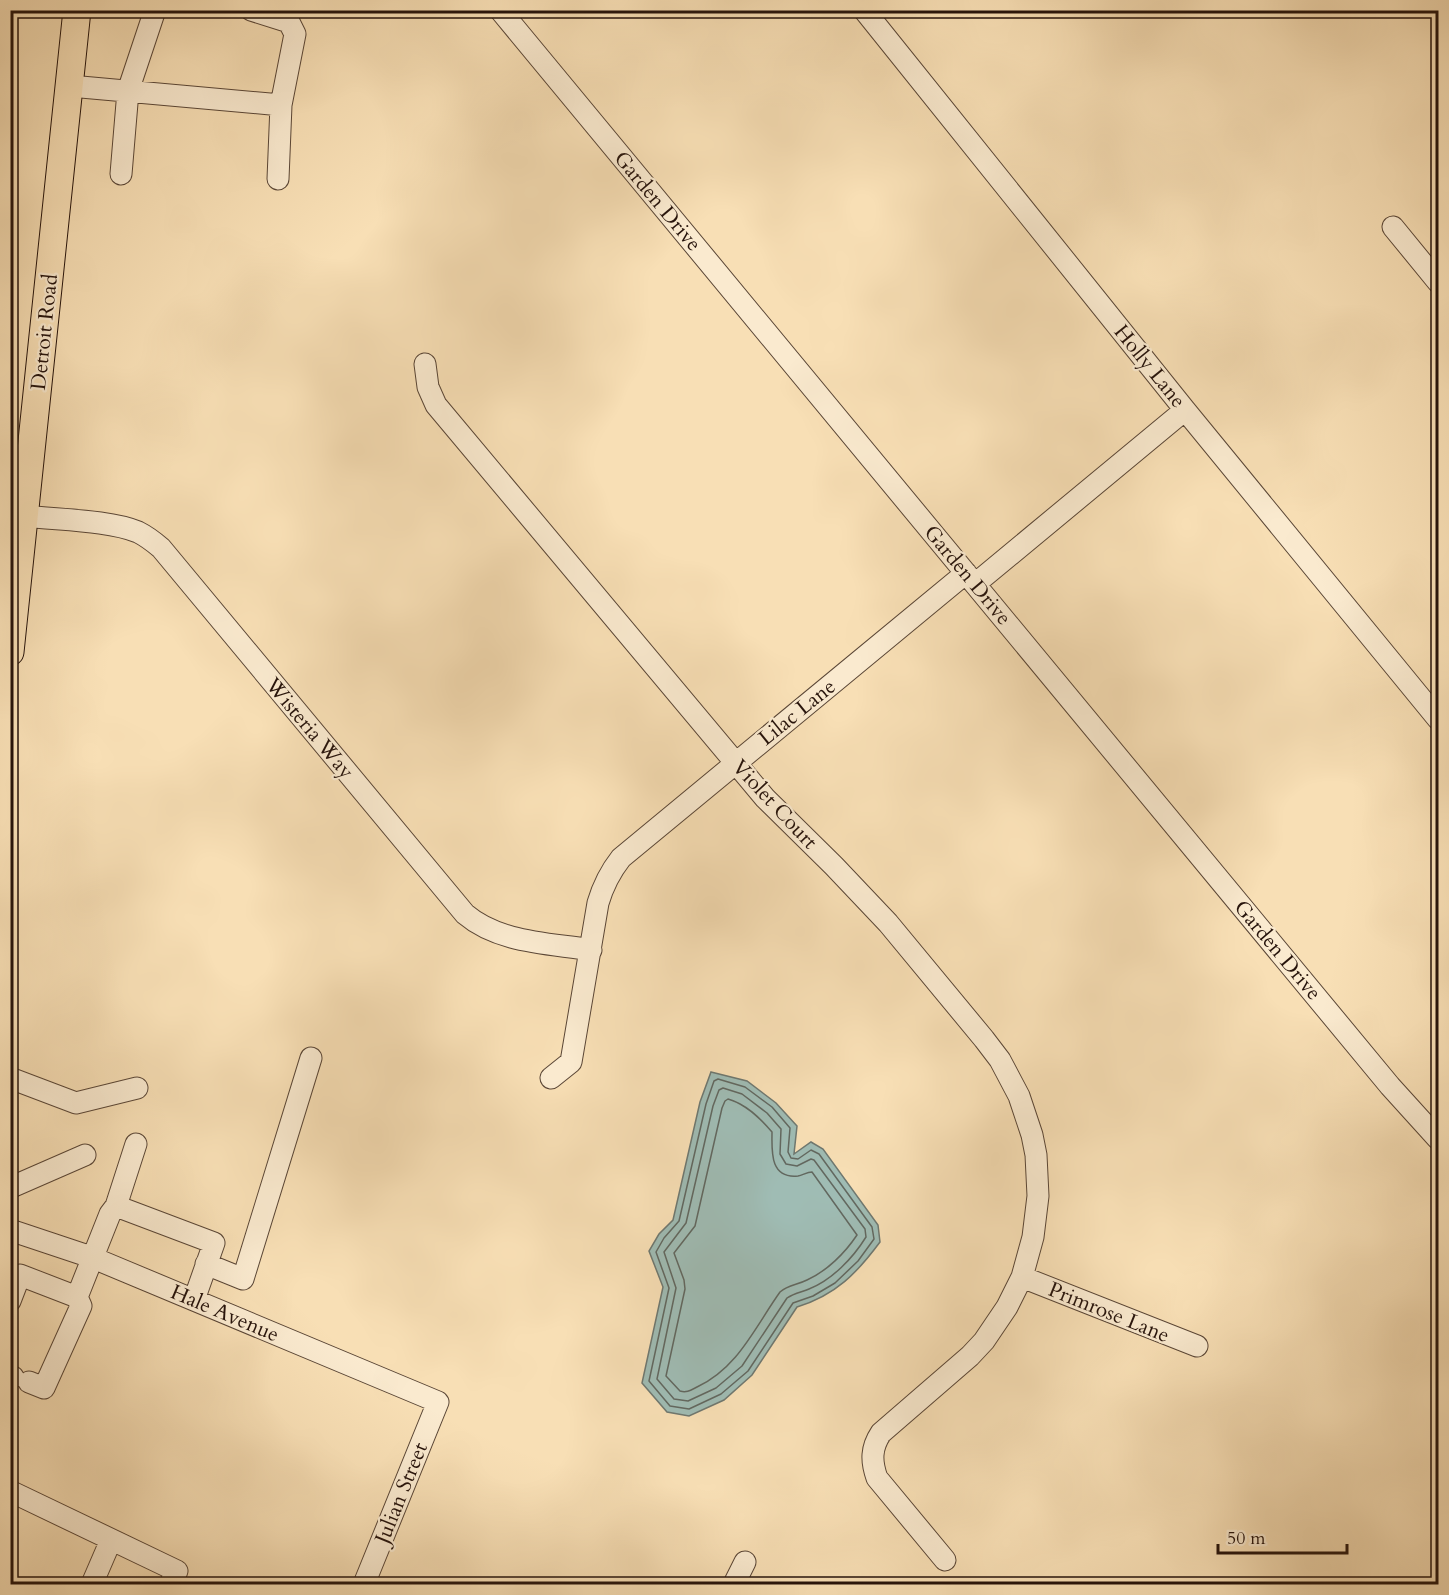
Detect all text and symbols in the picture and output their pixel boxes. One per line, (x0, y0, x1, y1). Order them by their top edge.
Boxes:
street label: Garden Drive (607, 145, 708, 258)
street label: Detroit Road (24, 273, 65, 392)
street label: Holly Lane (1107, 318, 1192, 414)
street label: Garden Drive (917, 519, 1018, 632)
street label: Wisteria Way (258, 671, 361, 785)
street label: Lilac Lane (753, 672, 842, 752)
street label: Violet Court (725, 753, 824, 856)
street label: Garden Drive (1227, 894, 1328, 1007)
street label: Primrose Lane (1044, 1275, 1174, 1350)
street label: Hale Avenue (166, 1278, 284, 1349)
street label: Julian Street (367, 1438, 435, 1551)
scale bar (1218, 1517, 1347, 1555)
text: 50 m (1227, 1526, 1266, 1551)

